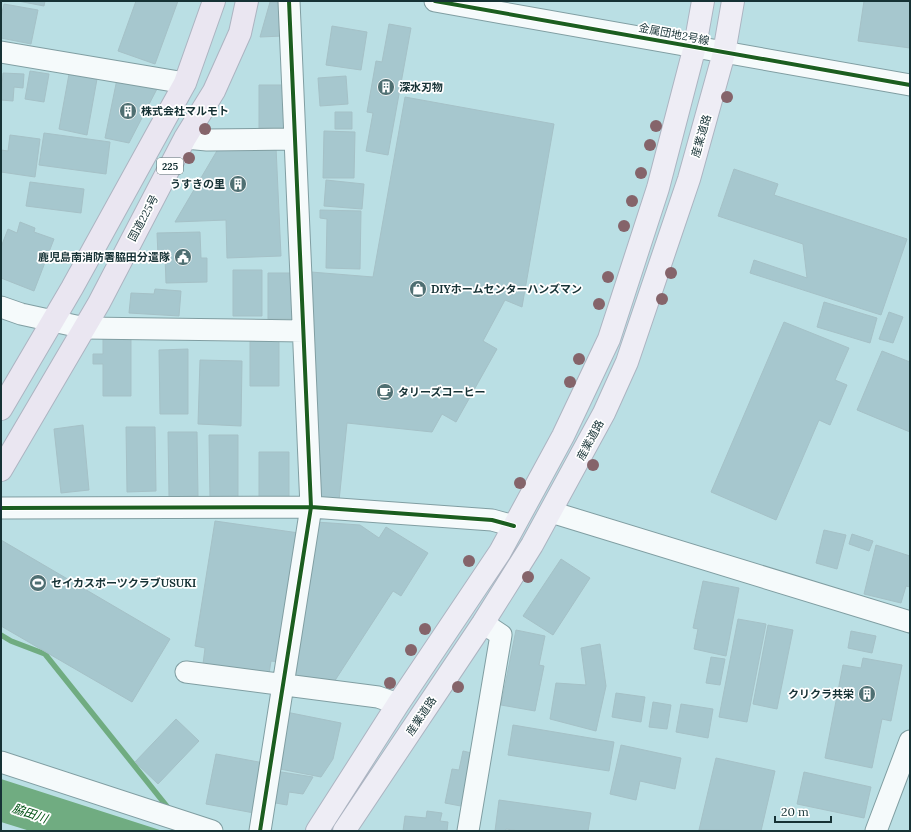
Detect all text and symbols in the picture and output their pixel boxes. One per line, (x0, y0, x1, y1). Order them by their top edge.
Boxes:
street label: 金属団地2号線 (637, 20, 711, 48)
building icon: 深水刃物 (376, 77, 396, 97)
place label: 深水刃物 (399, 80, 443, 94)
building icon: 株式会社マルモト (118, 101, 138, 121)
place label: 株式会社マルモト (141, 104, 229, 118)
street label: 産業道路 (688, 113, 714, 159)
road number: 225 (157, 158, 183, 174)
building icon: うすきの里 (228, 174, 248, 194)
place label: うすきの里 (170, 177, 225, 191)
street label: 国道225号 (125, 192, 161, 244)
public building icon: 鹿児島南消防署脇田分遣隊 (173, 247, 193, 267)
place label: 鹿児島南消防署脇田分遣隊 (38, 250, 170, 264)
shop icon: DIYホームセンターハンズマン (408, 279, 428, 299)
place label: DIYホームセンターハンズマン (431, 282, 582, 296)
cafe icon: タリーズコーヒー (375, 382, 395, 402)
place label: タリーズコーヒー (398, 385, 485, 399)
street label: 産業道路 (573, 417, 607, 463)
sports icon: セイカスポーツクラブUSUKI (28, 573, 48, 593)
place label: セイカスポーツクラブUSUKI (51, 576, 196, 590)
building icon: クリクラ共栄 (857, 684, 877, 704)
place label: クリクラ共栄 (788, 687, 854, 701)
street label: 産業道路 (403, 694, 439, 738)
scale bar (775, 798, 831, 824)
water label: 脇田川 (11, 800, 51, 827)
text: 20 m (781, 804, 809, 819)

